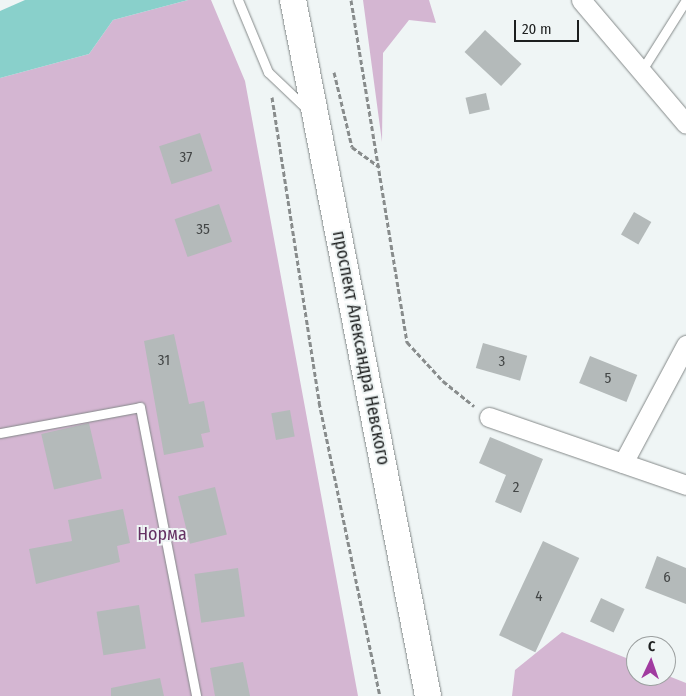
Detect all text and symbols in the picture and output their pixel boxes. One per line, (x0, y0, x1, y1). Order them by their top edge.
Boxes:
scale bar (516, 10, 581, 42)
text: 20 m (522, 20, 552, 38)
house number: 37 (180, 149, 192, 167)
house number: 35 (196, 221, 210, 239)
street label: проспект Александра Невского (328, 229, 394, 467)
house number: 31 (158, 352, 170, 370)
house number: 3 (499, 353, 505, 371)
house number: 5 (605, 370, 611, 388)
house number: 2 (513, 479, 519, 497)
park label: Норма (137, 523, 187, 545)
house number: 6 (663, 569, 671, 587)
house number: 4 (535, 588, 543, 606)
north arrow (626, 636, 676, 686)
text: С (648, 638, 656, 655)

